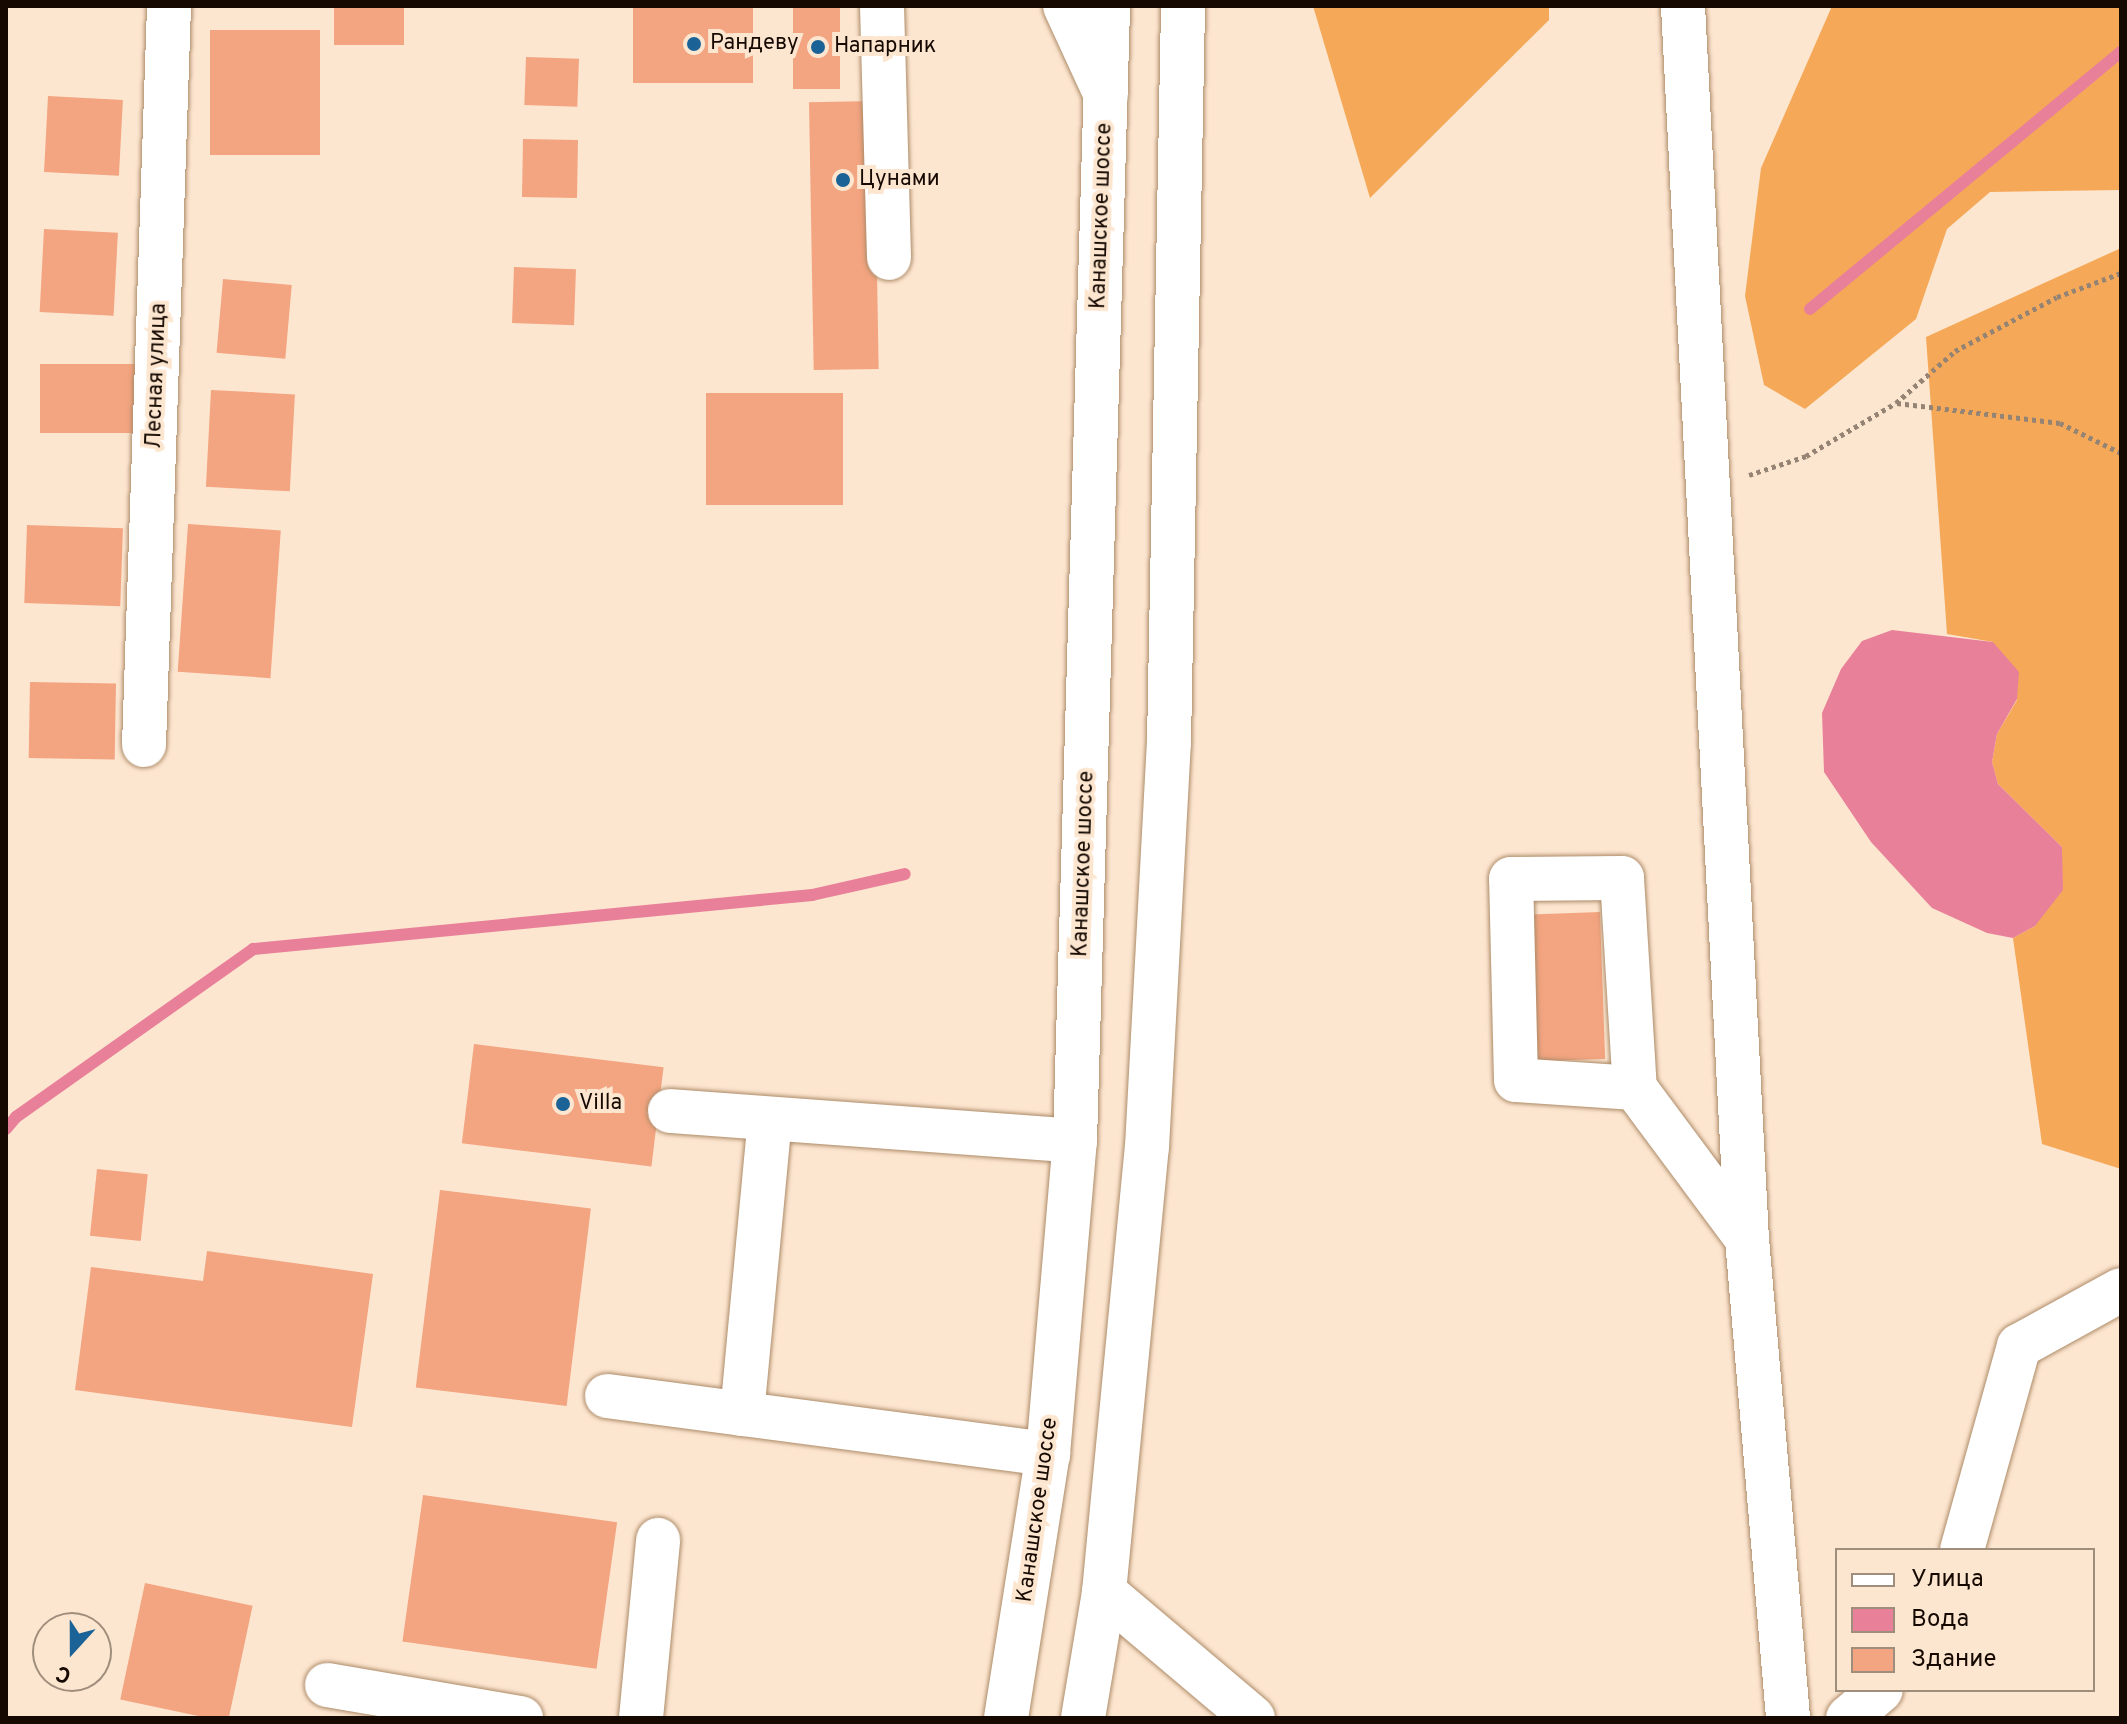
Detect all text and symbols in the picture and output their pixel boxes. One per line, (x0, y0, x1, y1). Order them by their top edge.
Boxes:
place label: Рандеву (710, 31, 799, 57)
place label: Напарник (834, 34, 936, 60)
marker: Рандеву (685, 35, 703, 53)
marker: Напарник (809, 38, 827, 56)
street label: Канашское шоссе (1086, 122, 1118, 310)
place label: Цунами (859, 167, 940, 193)
marker: Цунами (834, 171, 852, 189)
street label: Лесная улица (141, 303, 173, 449)
street label: Канашское шоссе (1068, 770, 1100, 958)
place label: Villa (579, 1091, 622, 1117)
marker: Villa (554, 1095, 572, 1113)
street label: Канашское шоссе (1012, 1416, 1064, 1604)
legend (1835, 1548, 2095, 1692)
text: Улица (1911, 1565, 1984, 1595)
text: Вода (1911, 1605, 1969, 1635)
north arrow (32, 1612, 112, 1692)
text: Здание (1911, 1645, 1997, 1675)
text: С (53, 1658, 75, 1688)

